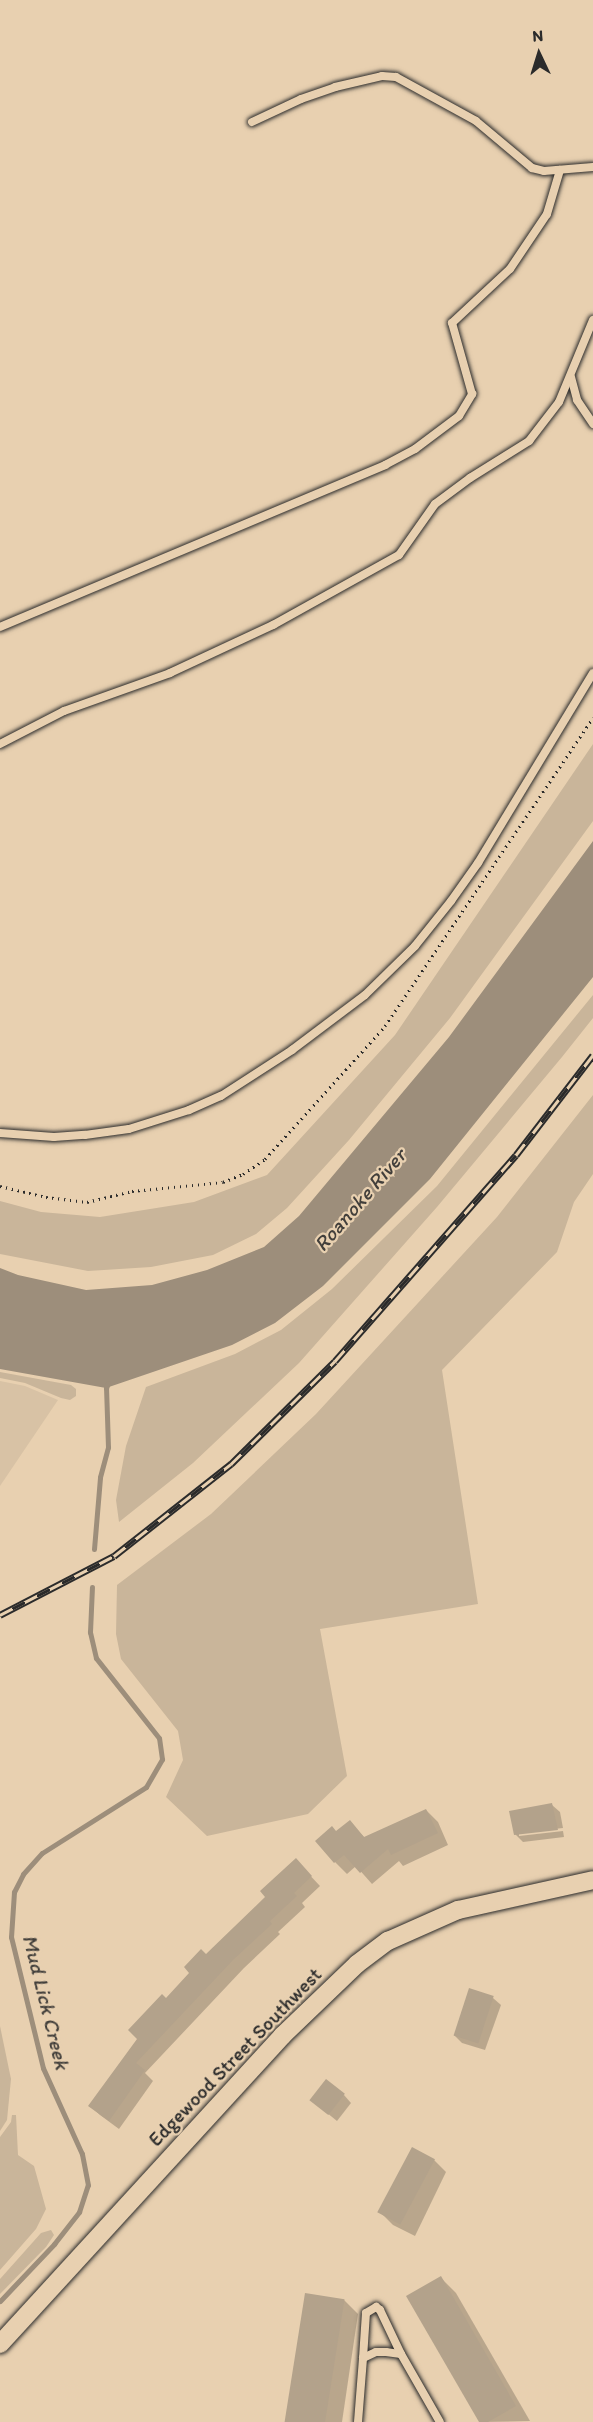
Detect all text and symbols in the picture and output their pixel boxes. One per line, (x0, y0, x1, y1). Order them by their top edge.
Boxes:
north arrow (509, 24, 569, 84)
text: N (532, 26, 544, 45)
water label: Roanoke River (309, 1144, 411, 1256)
water label: Mud Lick Creek (17, 1932, 75, 2072)
street label: Edgewood Street Southwest (144, 1963, 326, 2151)

